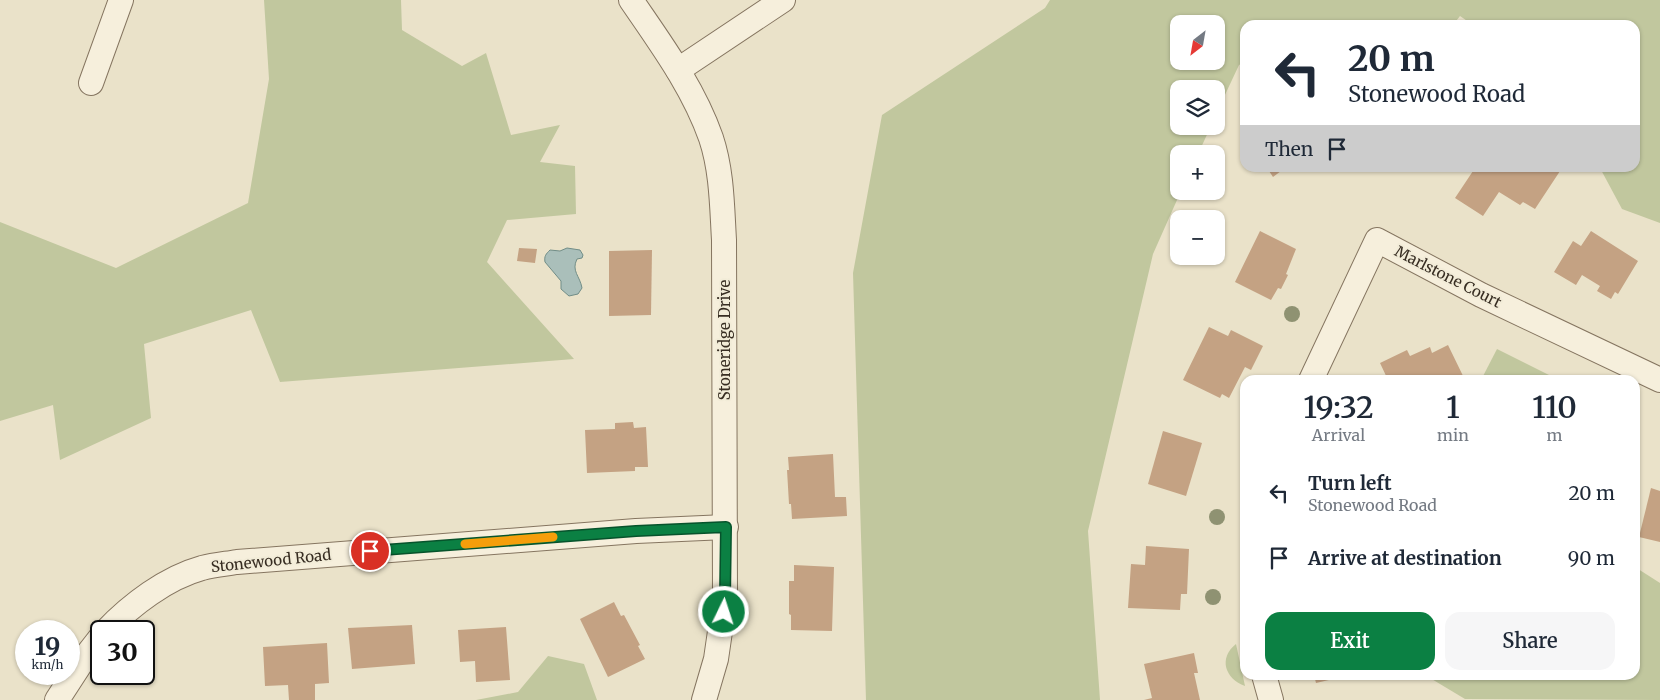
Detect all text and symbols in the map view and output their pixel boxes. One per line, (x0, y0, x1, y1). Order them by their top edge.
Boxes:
north arrow (1170, 15, 1225, 70)
map controls (1170, 15, 1225, 265)
text: 20 m (1348, 37, 1435, 81)
icon: left (1265, 40, 1330, 105)
button: layers (1170, 80, 1225, 135)
text: Stonewood Road (1348, 80, 1525, 108)
icon: arrive (1323, 135, 1351, 163)
text: Then (1265, 137, 1313, 161)
button: + (1170, 145, 1225, 200)
button: − (1170, 210, 1225, 265)
street label: Marlstone Court (1392, 241, 1505, 312)
street label: Stoneridge Drive (715, 279, 734, 400)
text: 19:32 (1303, 388, 1374, 426)
text: 1 (1446, 388, 1460, 426)
text: 110 (1532, 388, 1577, 426)
text: Arrival (1312, 425, 1365, 445)
text: min (1437, 425, 1469, 445)
text: m (1546, 425, 1562, 445)
text: Turn left (1308, 471, 1392, 495)
icon: left (1265, 479, 1293, 507)
text: 20 m (1568, 481, 1615, 505)
text: Stonewood Road (1308, 495, 1437, 515)
pin (349, 530, 391, 572)
icon: arrive (356, 537, 384, 565)
icon: arrive (1265, 544, 1293, 572)
street label: Stonewood Road (210, 545, 332, 576)
text: Arrive at destination (1308, 546, 1502, 570)
text: 90 m (1568, 546, 1615, 570)
position arrow (697, 585, 749, 637)
button: Exit (1265, 612, 1435, 670)
button: Share (1445, 612, 1615, 670)
speed limit sign: 30 (90, 620, 155, 685)
text: 19 (35, 630, 60, 662)
text: km/h (32, 657, 63, 672)

